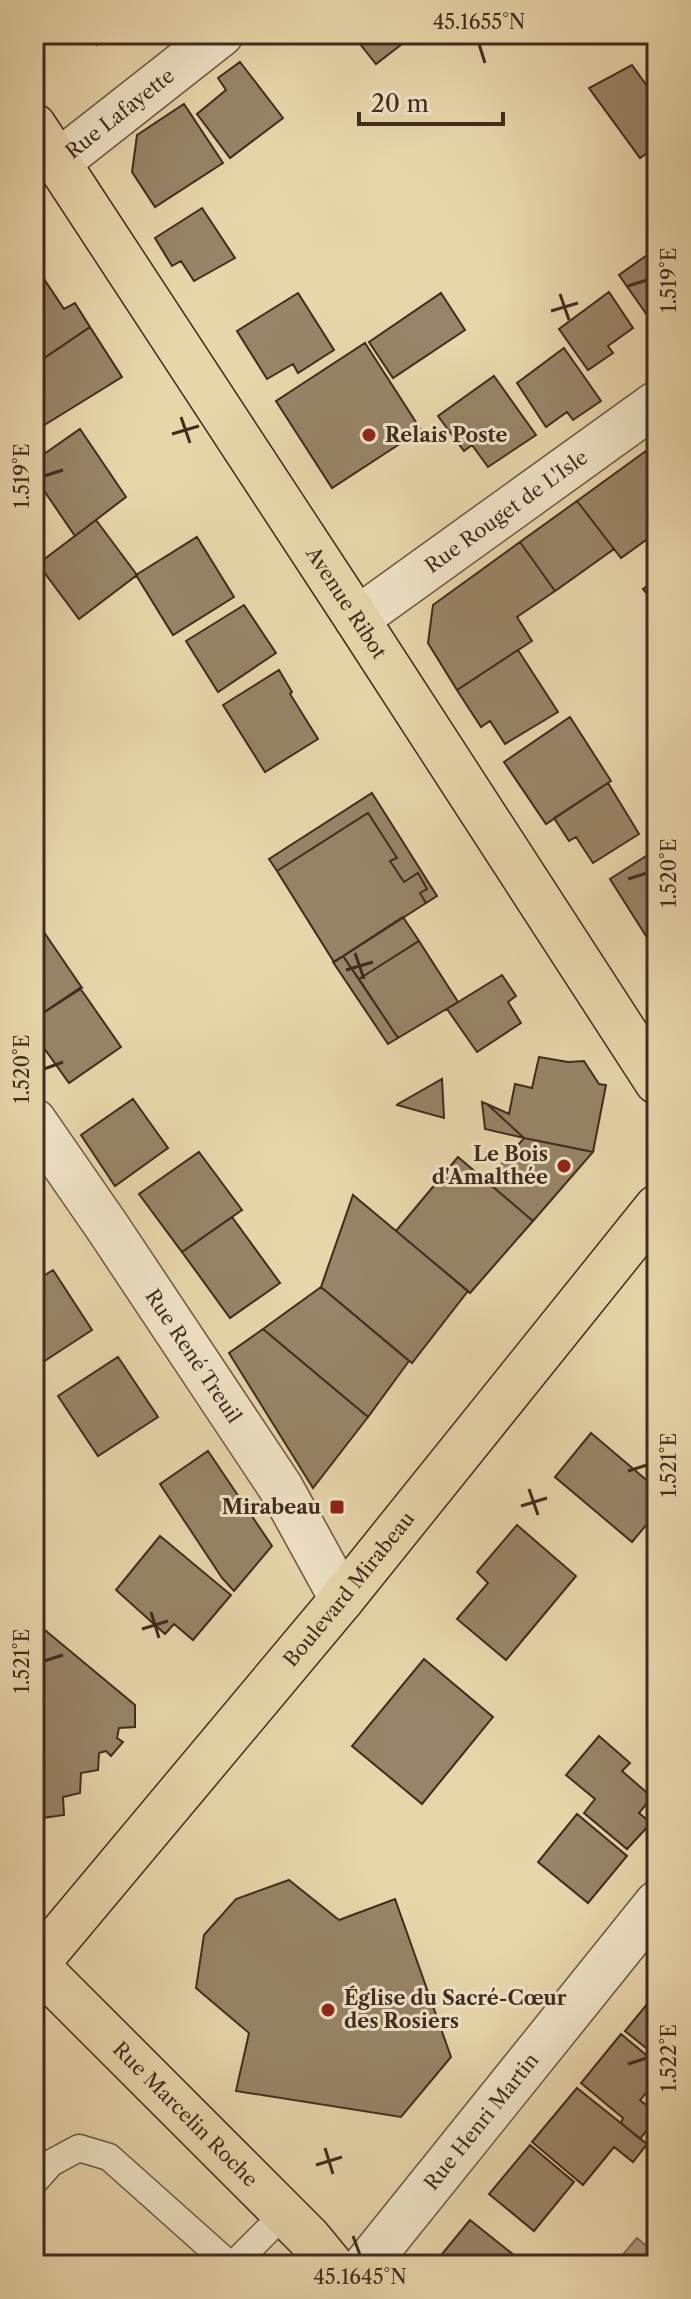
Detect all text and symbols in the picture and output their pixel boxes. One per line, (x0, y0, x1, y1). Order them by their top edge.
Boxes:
text: 45.1655°N (433, 10, 525, 34)
street label: Rue Lafayette (61, 63, 179, 164)
scale bar (359, 76, 503, 126)
text: 20 m (371, 89, 429, 118)
text: 1.519°E (657, 247, 681, 313)
place label: Relais Poste (385, 423, 507, 447)
marker: Relais Poste (360, 426, 378, 444)
text: 1.519°E (10, 443, 34, 509)
street label: Rue Rouget de L'Isle (420, 445, 592, 578)
street label: Avenue Ribot (301, 542, 391, 663)
text: 1.520°E (657, 838, 681, 908)
text: 1.520°E (10, 1034, 34, 1104)
place label: Le Bois d'Amalthée (432, 1142, 548, 1189)
marker: Le Bois d'Amalthée (555, 1157, 573, 1175)
street label: Rue René Treuil (140, 1285, 246, 1427)
text: 1.521°E (657, 1433, 681, 1497)
place label: Mirabeau (222, 1495, 321, 1519)
marker: Mirabeau (328, 1498, 346, 1516)
street label: Boulevard Mirabeau (279, 1507, 419, 1672)
text: 1.521°E (10, 1629, 34, 1693)
place label: Église du Sacré-Cœur des Rosiers (344, 1985, 567, 2033)
marker: Église du Sacré-Cœur des Rosiers (319, 2001, 337, 2019)
text: 1.522°E (657, 2024, 681, 2092)
street label: Rue Marcelin Roche (108, 2037, 263, 2192)
street label: Rue Henri Martin (419, 2048, 544, 2195)
text: 45.1645°N (313, 2265, 407, 2289)

